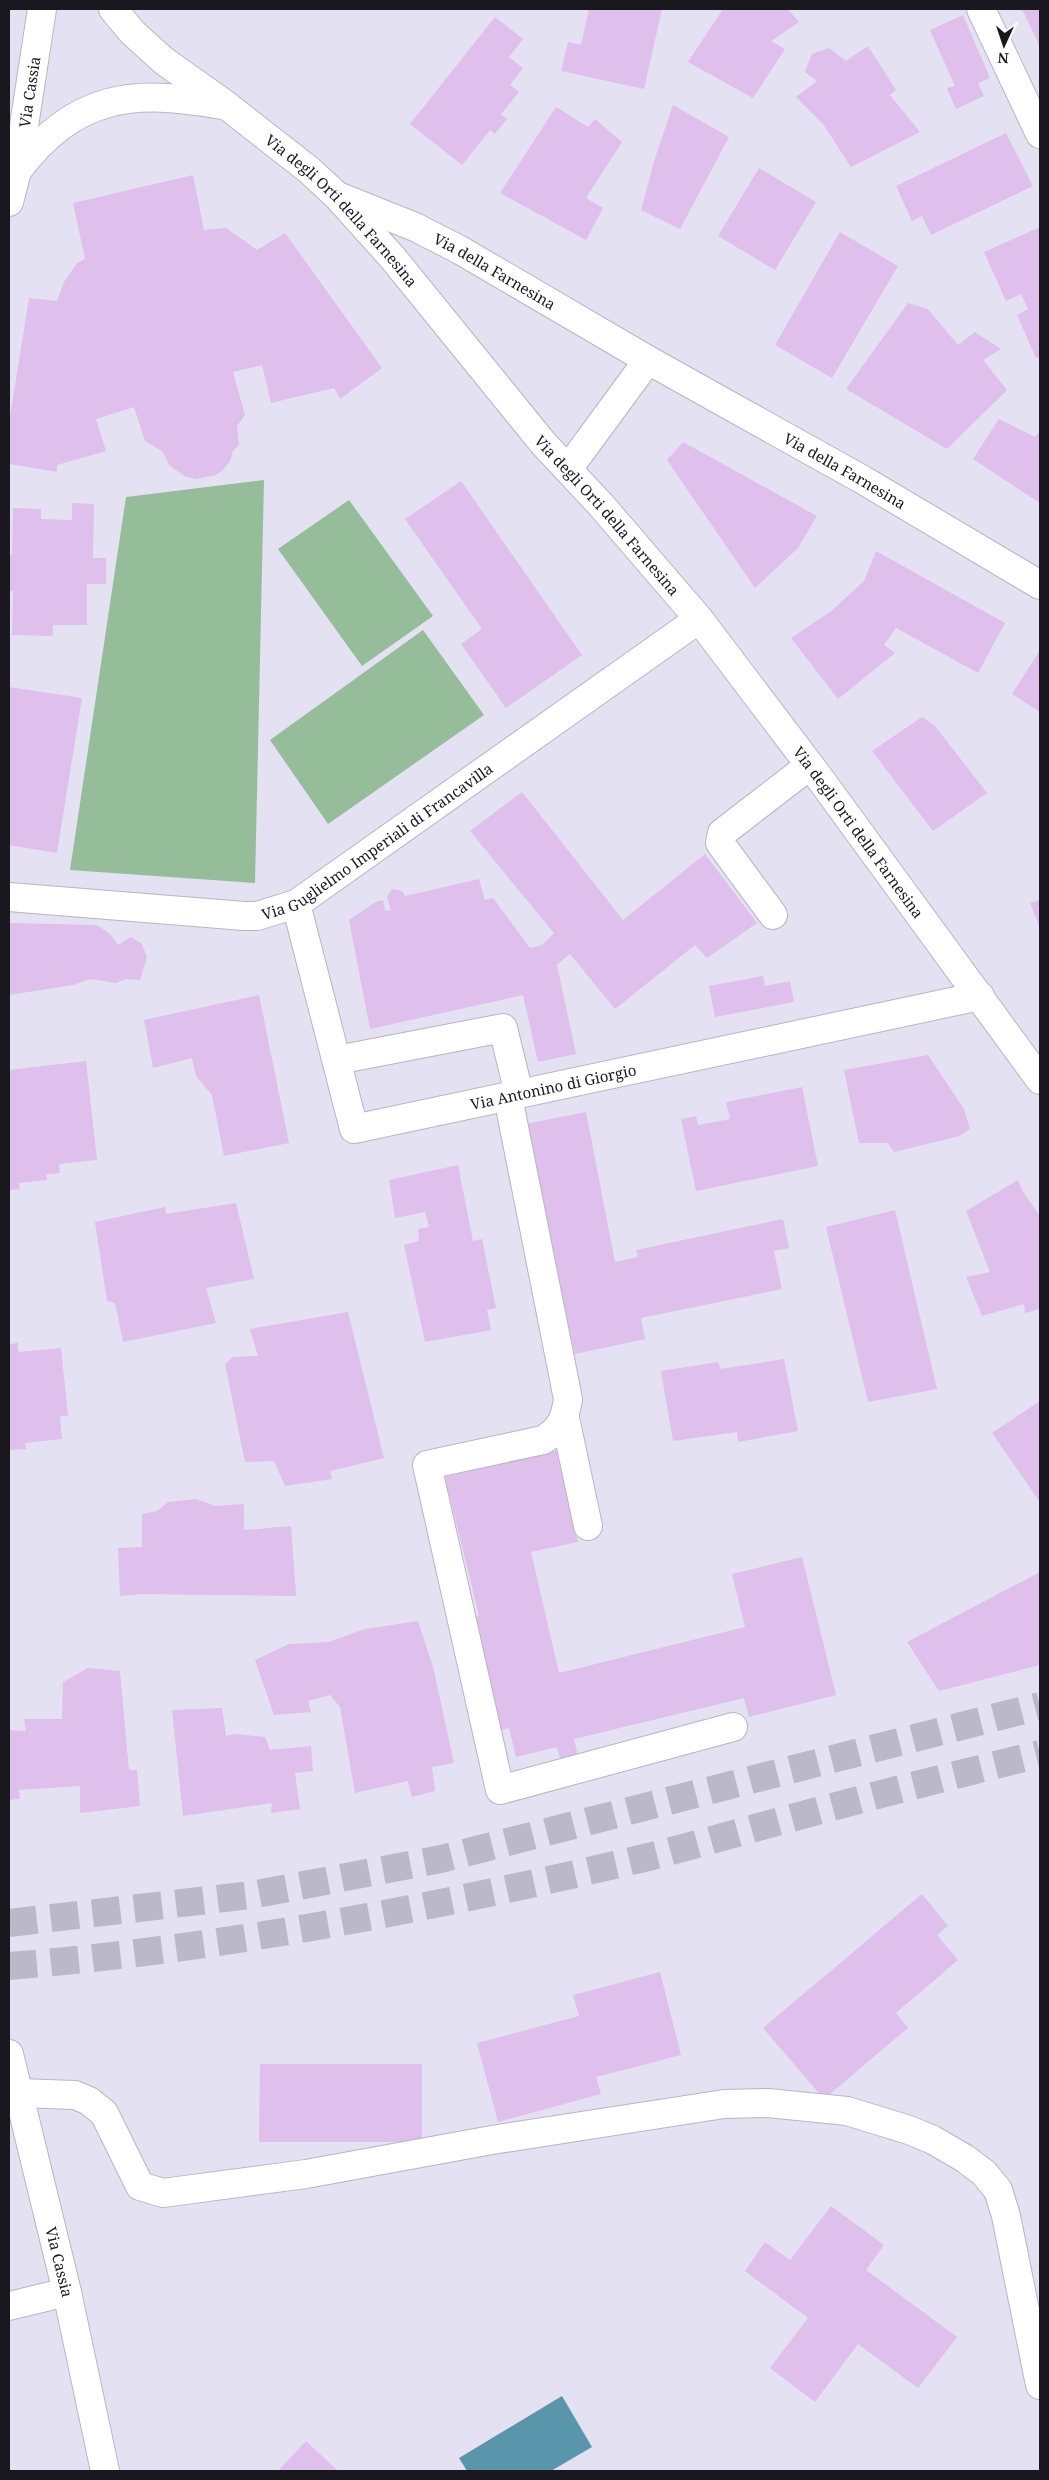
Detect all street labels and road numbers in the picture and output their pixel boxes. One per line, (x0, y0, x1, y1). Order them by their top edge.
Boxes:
street label: Via Cassia (14, 55, 45, 129)
street label: Via degli Orti della Farnesina (261, 130, 422, 291)
street label: Via della Farnesina (430, 228, 559, 314)
street label: Via della Farnesina (780, 428, 910, 513)
street label: Via degli Orti della Farnesina (530, 431, 684, 599)
street label: Via degli Orti della Farnesina (789, 742, 928, 922)
street label: Via Guglielmo Imperiali di Francavilla (259, 758, 496, 924)
street label: Via Antonino di Giorgio (468, 1059, 638, 1114)
street label: Via Cassia (41, 2225, 78, 2299)

